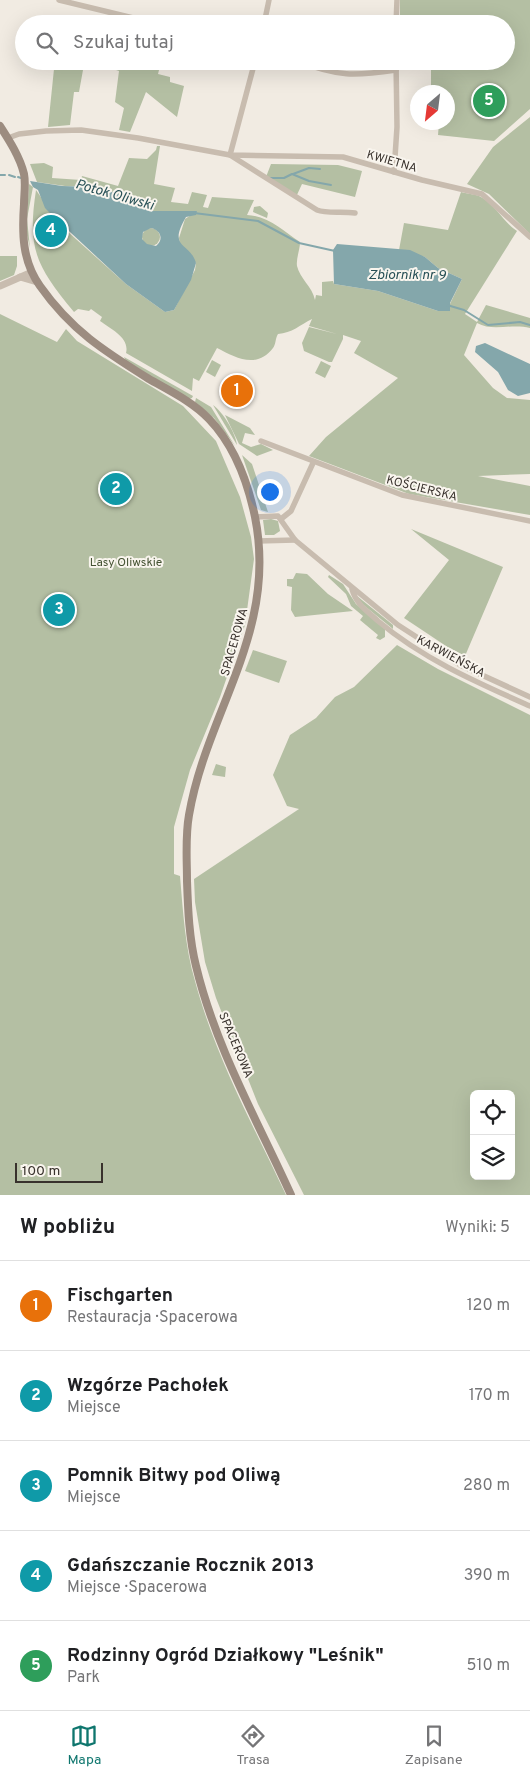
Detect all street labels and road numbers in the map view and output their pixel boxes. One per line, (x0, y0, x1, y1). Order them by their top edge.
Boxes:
street label: KWIETNA (365, 147, 419, 177)
street label: KOŚCIERSKA (385, 472, 459, 505)
street label: SPACEROWA (218, 606, 252, 678)
street label: KARWIEŃSKA (413, 632, 488, 682)
street label: SPACEROWA (214, 1010, 256, 1081)

